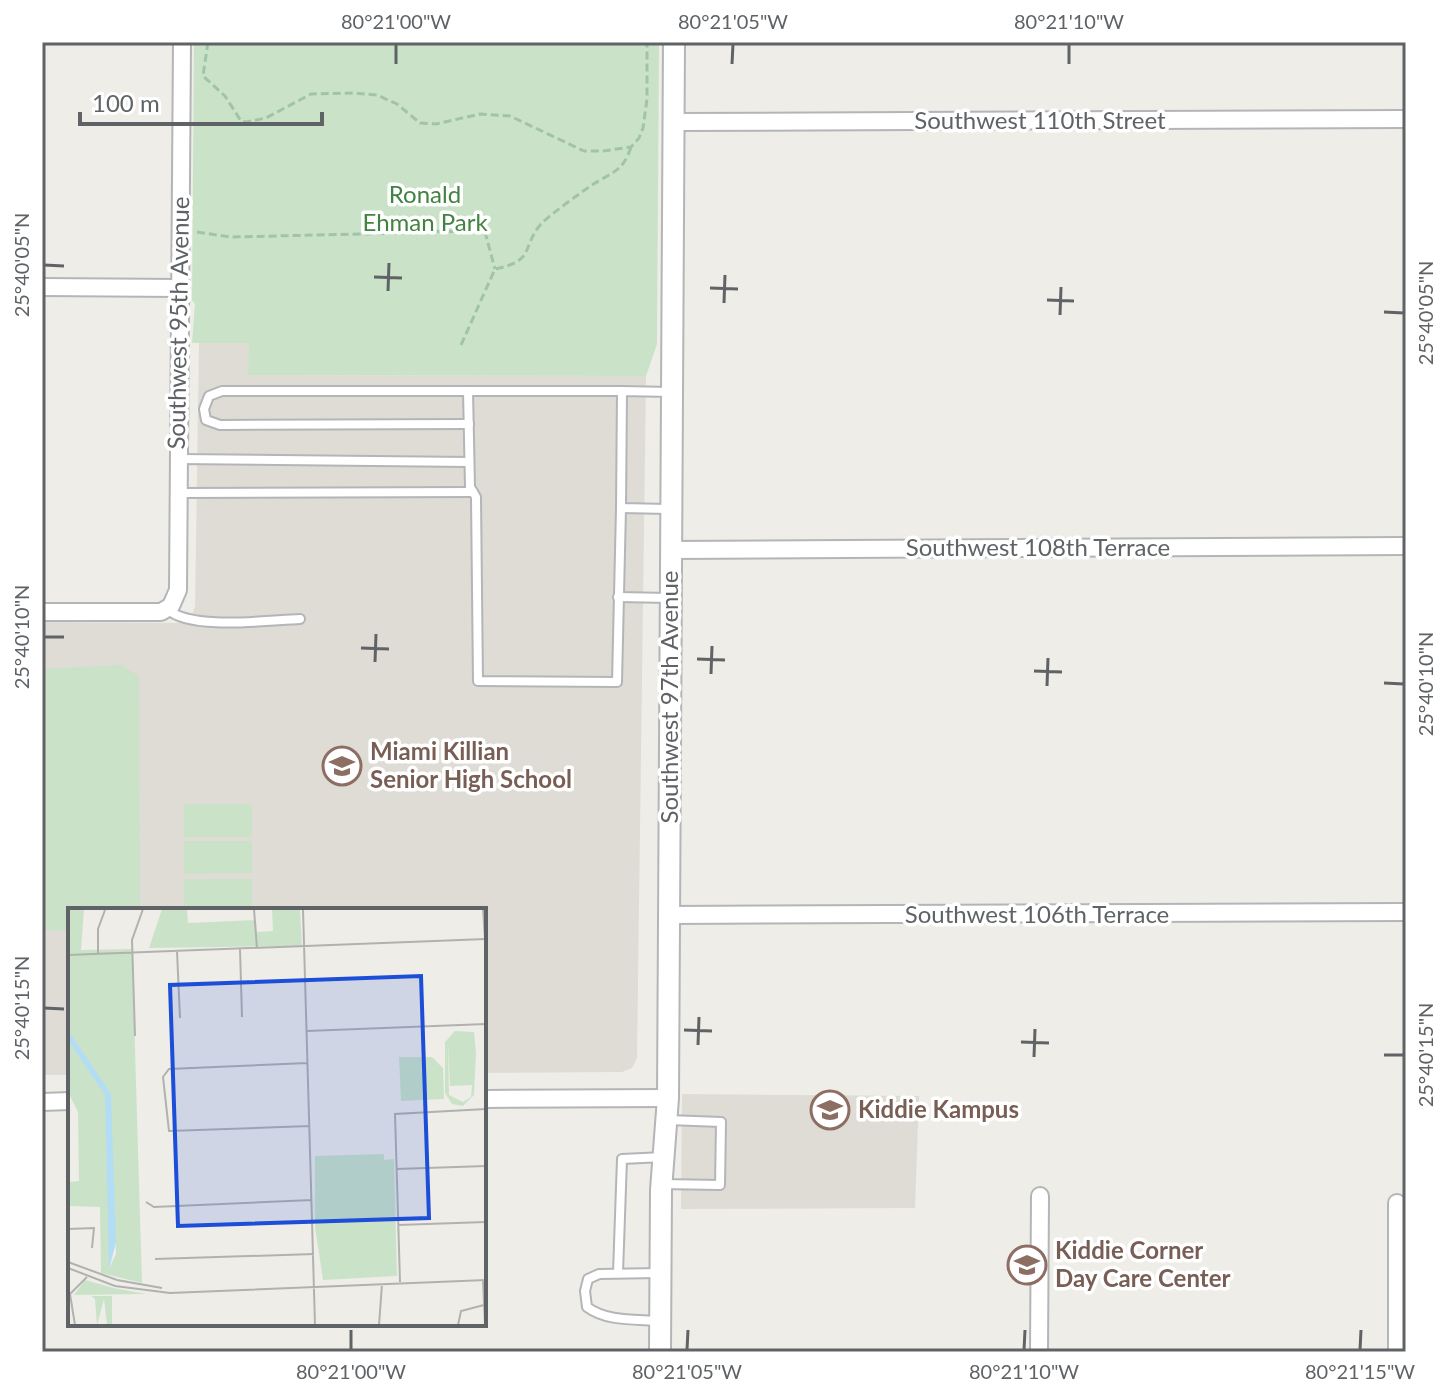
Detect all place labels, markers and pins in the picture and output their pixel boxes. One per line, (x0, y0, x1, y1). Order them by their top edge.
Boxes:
place label: Miami Killian Senior High School (370, 736, 572, 793)
school or university icon: Miami Killian Senior High School (321, 745, 363, 787)
school or university icon: Kiddie Kampus (809, 1089, 851, 1131)
place label: Kiddie Kampus (858, 1094, 1019, 1123)
place label: Kiddie Corner Day Care Center (1055, 1235, 1230, 1292)
school or university icon: Kiddie Corner Day Care Center (1006, 1244, 1048, 1286)

